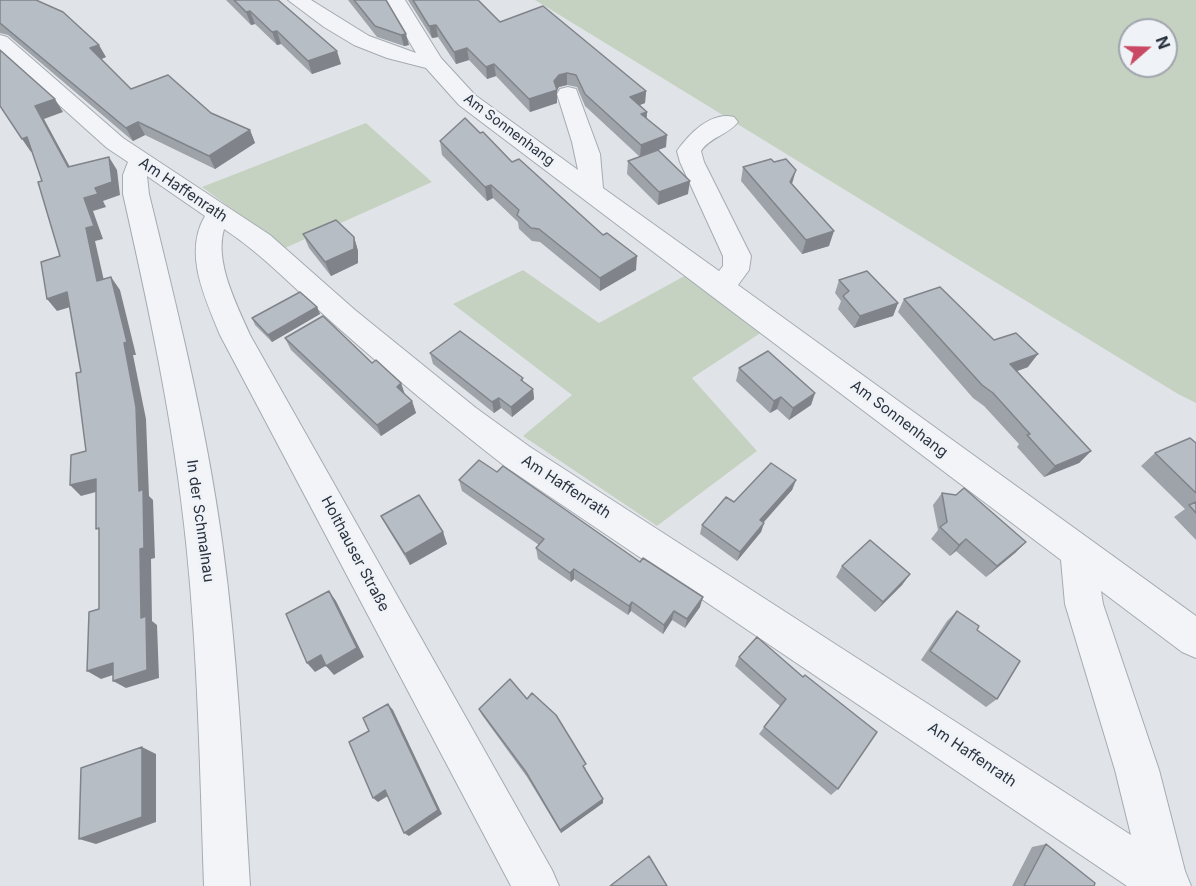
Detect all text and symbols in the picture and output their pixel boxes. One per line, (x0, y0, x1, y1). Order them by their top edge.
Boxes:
north arrow (1118, 18, 1178, 78)
text: N (1152, 33, 1175, 52)
street label: Am Sonnenhang (460, 90, 558, 170)
street label: Am Haffenrath (135, 154, 231, 226)
street label: Am Sonnenhang (847, 377, 951, 461)
street label: Am Haffenrath (518, 451, 614, 523)
street label: In der Schmalnau (183, 459, 217, 583)
street label: Holthauser Straße (317, 493, 393, 615)
street label: Am Haffenrath (924, 719, 1020, 791)

